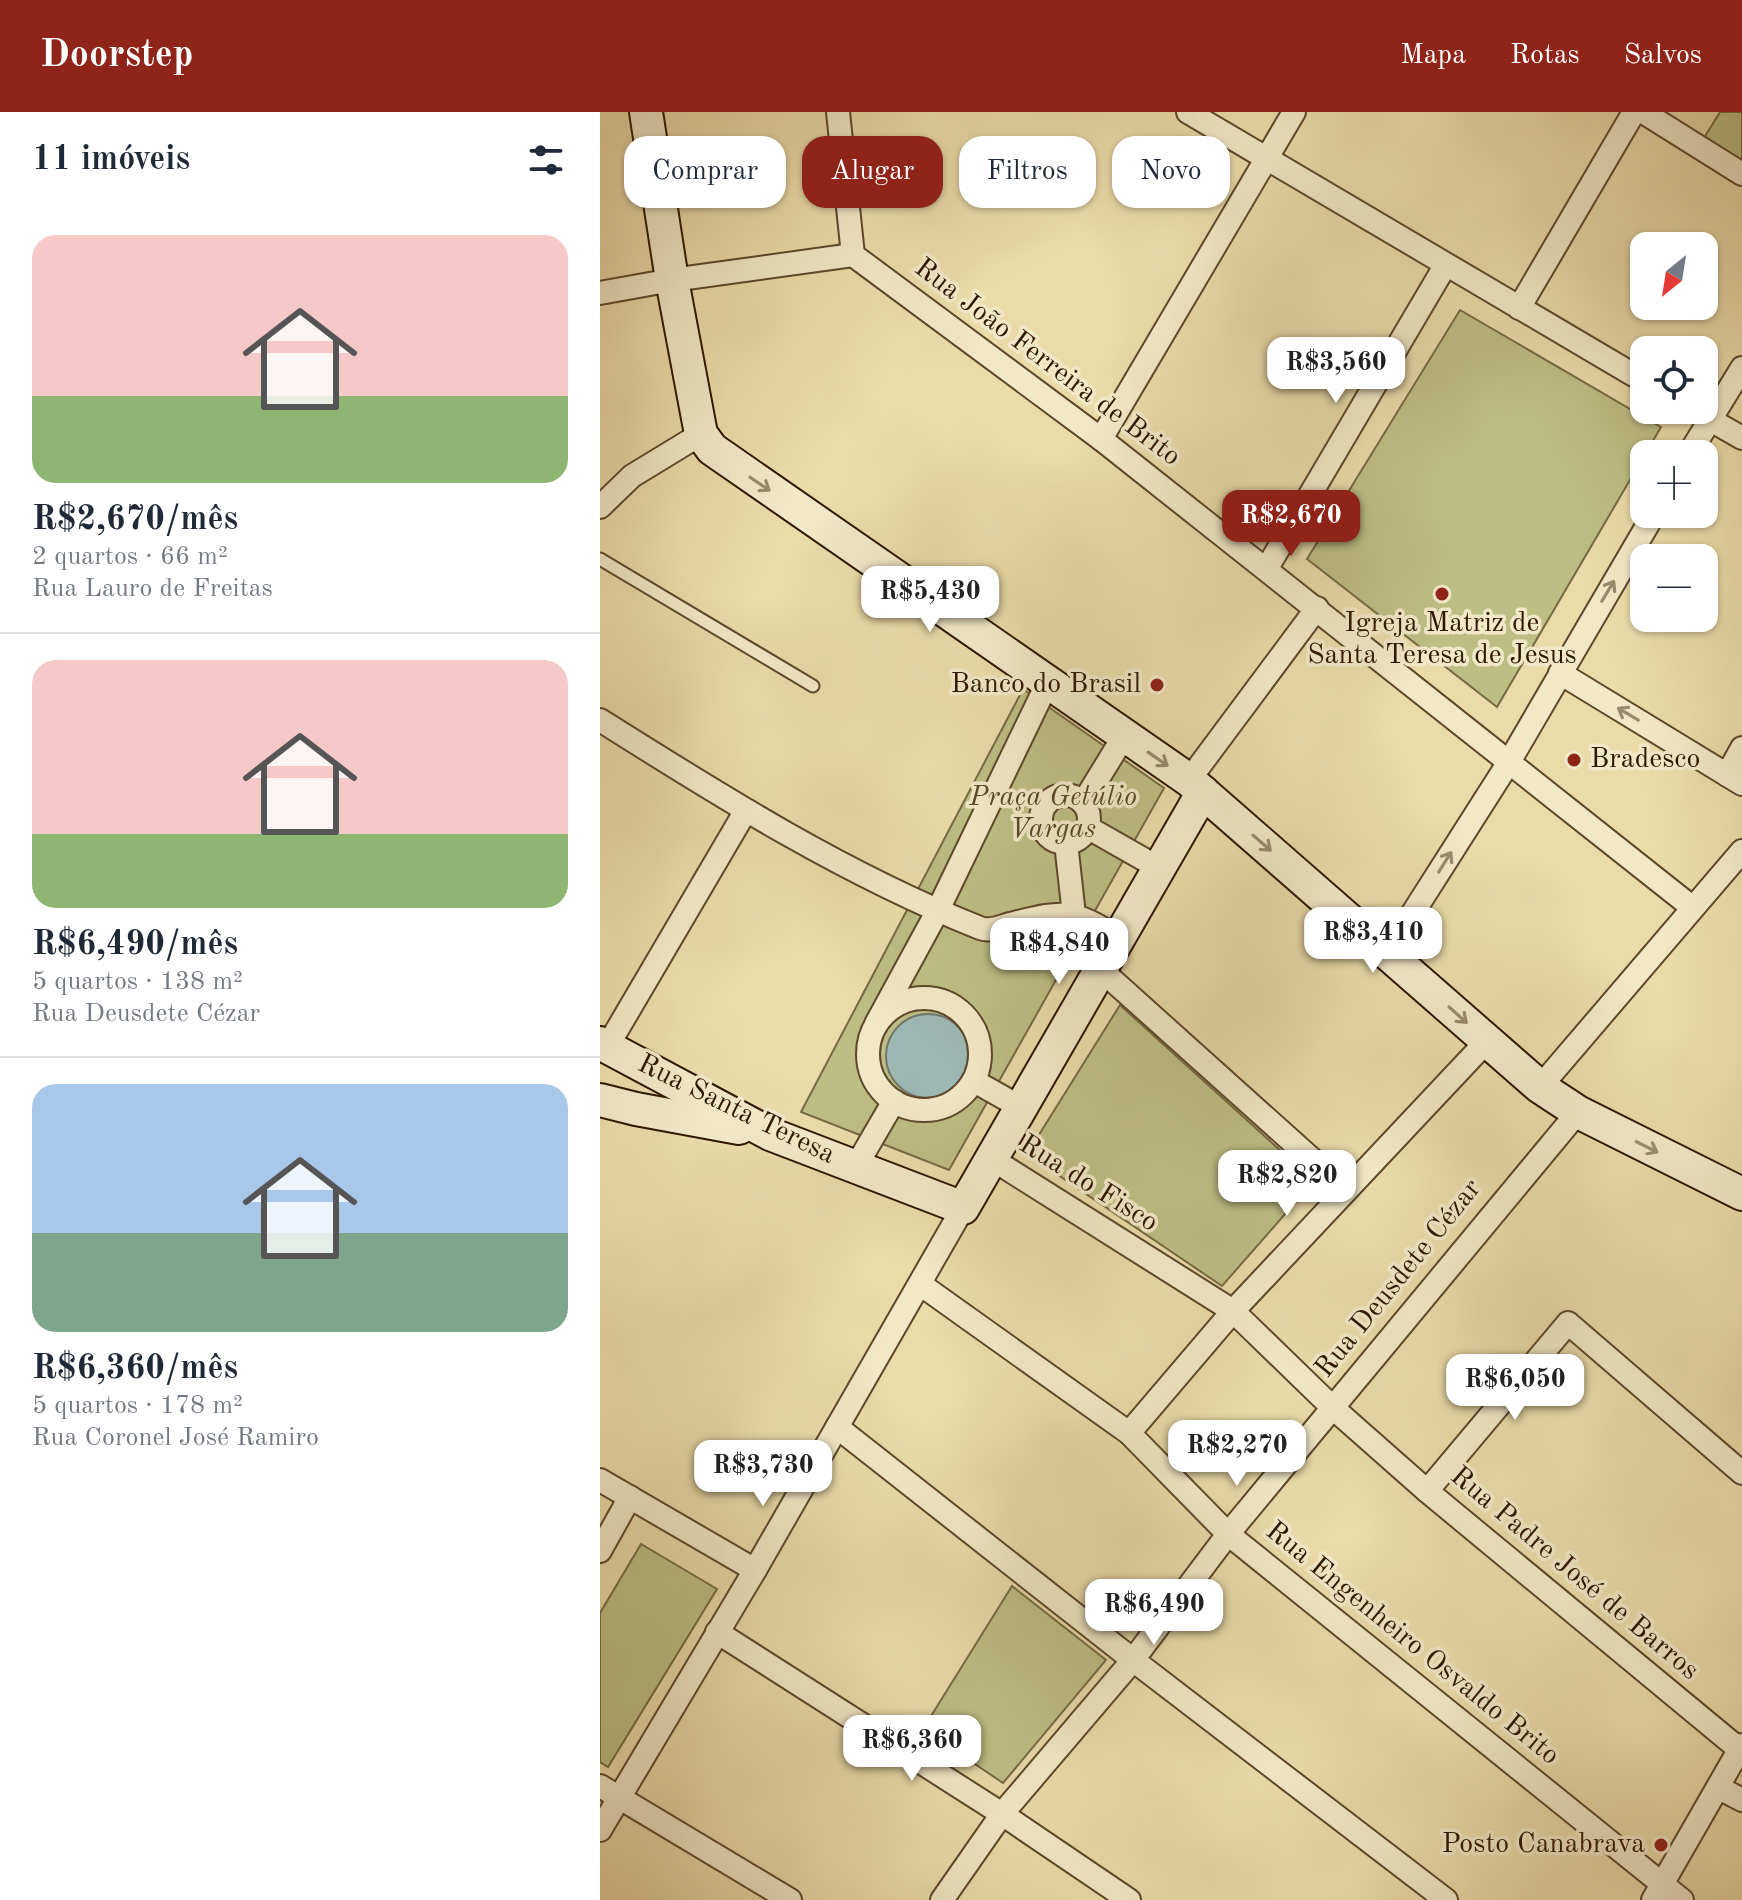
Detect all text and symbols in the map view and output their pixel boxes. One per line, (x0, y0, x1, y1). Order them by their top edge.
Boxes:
text: Doorstep (40, 37, 193, 75)
text: Mapa (1400, 42, 1466, 70)
text: Rotas (1510, 42, 1580, 70)
text: Salvos (1624, 42, 1702, 70)
chip: Comprar (624, 136, 786, 208)
chip: Alugar (802, 136, 943, 208)
chip: Filtros (959, 136, 1096, 208)
chip: Novo (1112, 136, 1230, 208)
icon: filters (524, 138, 568, 182)
text: 11 imóveis (32, 143, 190, 177)
north arrow (1630, 232, 1718, 320)
map controls (1630, 232, 1718, 632)
street label: Rua João Ferreira de Brito (909, 254, 1185, 472)
icon: home (228, 287, 372, 431)
button: locate (1630, 336, 1718, 424)
pin: R$3,560 (1262, 337, 1410, 405)
text: R$3,560 (1285, 350, 1387, 376)
button: + (1630, 440, 1718, 528)
one-way arrow (748, 476, 770, 492)
pin: R$2,670 (1217, 490, 1365, 558)
text: R$2,670/mês (32, 503, 238, 537)
text: R$2,670 (1240, 503, 1342, 529)
text: 2 quartos · 66 m² (32, 544, 228, 570)
button: − (1630, 544, 1718, 632)
pin: R$5,430 (856, 566, 1004, 634)
text: Rua Lauro de Freitas (32, 576, 273, 602)
text: R$5,430 (879, 579, 981, 605)
one-way arrow (1600, 580, 1616, 603)
marker: Igreja Matriz de Santa Teresa de Jesus (1433, 585, 1451, 603)
place label: Igreja Matriz de Santa Teresa de Jesus (1307, 610, 1577, 670)
place label: Banco do Brasil (951, 671, 1141, 699)
marker: Banco do Brasil (1148, 676, 1166, 694)
one-way arrow (1617, 706, 1640, 722)
icon: home (228, 712, 372, 856)
place label: Bradesco (1590, 746, 1700, 774)
one-way arrow (1147, 751, 1169, 767)
marker: Bradesco (1565, 751, 1583, 769)
park label: Praça Getúlio Vargas (968, 784, 1137, 844)
one-way arrow (1252, 834, 1272, 852)
one-way arrow (1438, 851, 1454, 874)
pin: R$3,410 (1299, 907, 1447, 975)
pin: R$4,840 (985, 918, 1133, 986)
text: R$3,410 (1322, 920, 1424, 946)
text: R$6,490/mês (32, 928, 238, 962)
text: R$4,840 (1008, 931, 1110, 957)
text: 5 quartos · 138 m² (32, 969, 243, 995)
text: Rua Deusdete Cézar (32, 1001, 260, 1027)
one-way arrow (1448, 1005, 1468, 1024)
street label: Rua Santa Teresa (633, 1050, 839, 1170)
street label: Rua do Fisco (1014, 1130, 1162, 1238)
icon: home (228, 1136, 372, 1280)
one-way arrow (1635, 1139, 1659, 1155)
pin: R$2,820 (1213, 1150, 1361, 1218)
text: R$2,820 (1236, 1163, 1338, 1189)
street label: Rua Deusdete Cézar (1311, 1175, 1487, 1383)
text: R$6,360/mês (32, 1352, 238, 1386)
pin: R$6,050 (1441, 1354, 1589, 1422)
text: R$6,050 (1464, 1367, 1566, 1393)
text: 5 quartos · 178 m² (32, 1393, 243, 1419)
pin: R$2,270 (1163, 1420, 1311, 1488)
text: Rua Coronel José Ramiro (32, 1425, 319, 1451)
text: R$2,270 (1186, 1433, 1288, 1459)
pin: R$3,730 (689, 1440, 837, 1508)
text: R$3,730 (712, 1453, 814, 1479)
street label: Rua Padre José de Barros (1445, 1462, 1703, 1686)
street label: Rua Engenheiro Osvaldo Brito (1260, 1517, 1564, 1771)
pin: R$6,490 (1080, 1579, 1228, 1647)
text: R$6,490 (1103, 1592, 1205, 1618)
pin: R$6,360 (838, 1715, 986, 1783)
text: R$6,360 (861, 1728, 963, 1754)
place label: Posto Canabrava (1442, 1831, 1645, 1859)
marker: Posto Canabrava (1652, 1836, 1670, 1854)

